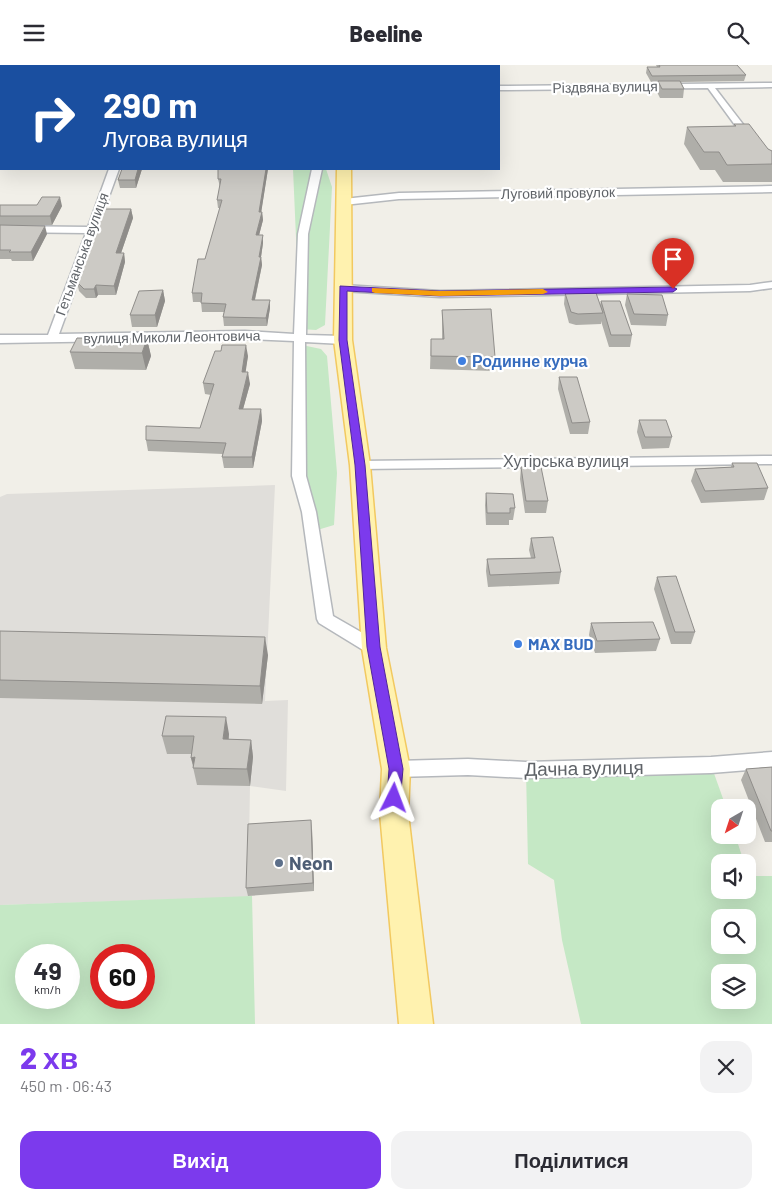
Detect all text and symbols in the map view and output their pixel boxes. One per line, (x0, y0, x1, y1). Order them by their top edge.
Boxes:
icon: menu (20, 19, 48, 47)
icon: search (724, 19, 752, 47)
text: Beeline (349, 20, 423, 46)
street label: Різдвяна вулиця (552, 77, 658, 96)
text: 290 m (103, 83, 197, 125)
icon: right (20, 85, 85, 150)
text: Лугова вулиця (103, 125, 248, 151)
street label: Луговий провулок (501, 183, 616, 202)
street label: Гетьманська вулиця (51, 190, 112, 318)
pin (652, 238, 694, 289)
icon: arrive (659, 245, 687, 273)
street label: вулиця Миколи Леонтовича (83, 326, 261, 347)
place label: Родинне курча (472, 351, 588, 370)
marker: Родинне курча (456, 355, 468, 367)
street label: Хутірська вулиця (503, 451, 629, 470)
place label: MAX BUD (528, 634, 593, 653)
marker: MAX BUD (512, 638, 524, 650)
street label: Дачна вулиця (524, 755, 644, 780)
position arrow (367, 771, 419, 823)
north arrow (711, 799, 756, 844)
map controls (711, 799, 756, 1009)
place label: Neon (289, 851, 333, 874)
button: sound (711, 854, 756, 899)
marker: Neon (273, 857, 285, 869)
button: search (711, 909, 756, 954)
speed limit sign: 60 (90, 944, 155, 1009)
text: 49 (33, 955, 62, 985)
button: layers (711, 964, 756, 1009)
text: km/h (34, 982, 61, 996)
text: 2 хв (20, 1039, 78, 1075)
button: close (700, 1041, 752, 1093)
text: 450 m · 06:43 (20, 1076, 112, 1095)
button: Вихід (20, 1131, 381, 1189)
button: Поділитися (391, 1131, 752, 1189)

